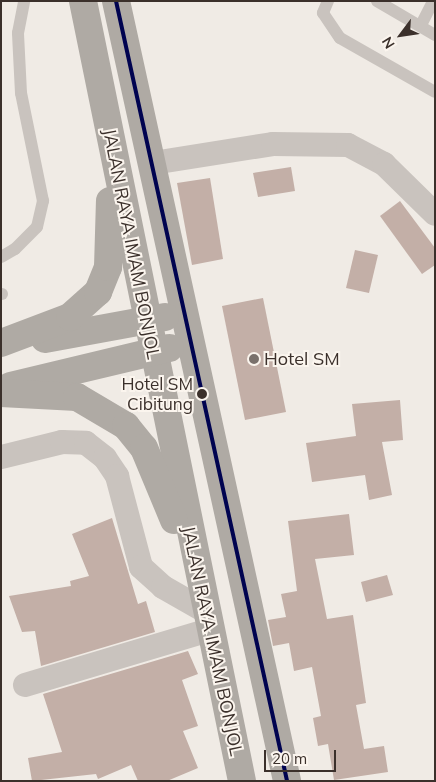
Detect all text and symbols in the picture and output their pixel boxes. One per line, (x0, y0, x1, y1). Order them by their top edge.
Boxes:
north arrow (376, 10, 426, 60)
text: N (378, 34, 399, 52)
street label: JALAN RAYA IMAM BONJOL (98, 127, 164, 361)
place label: Hotel SM (264, 348, 340, 370)
marker: Hotel SM (248, 353, 260, 365)
place label: Hotel SM Cibitung (122, 374, 193, 414)
marker: Hotel SM Cibitung (197, 389, 207, 399)
street label: JALAN RAYA IMAM BONJOL (177, 524, 247, 758)
scale bar (266, 740, 338, 772)
text: 20 m (272, 749, 307, 768)

